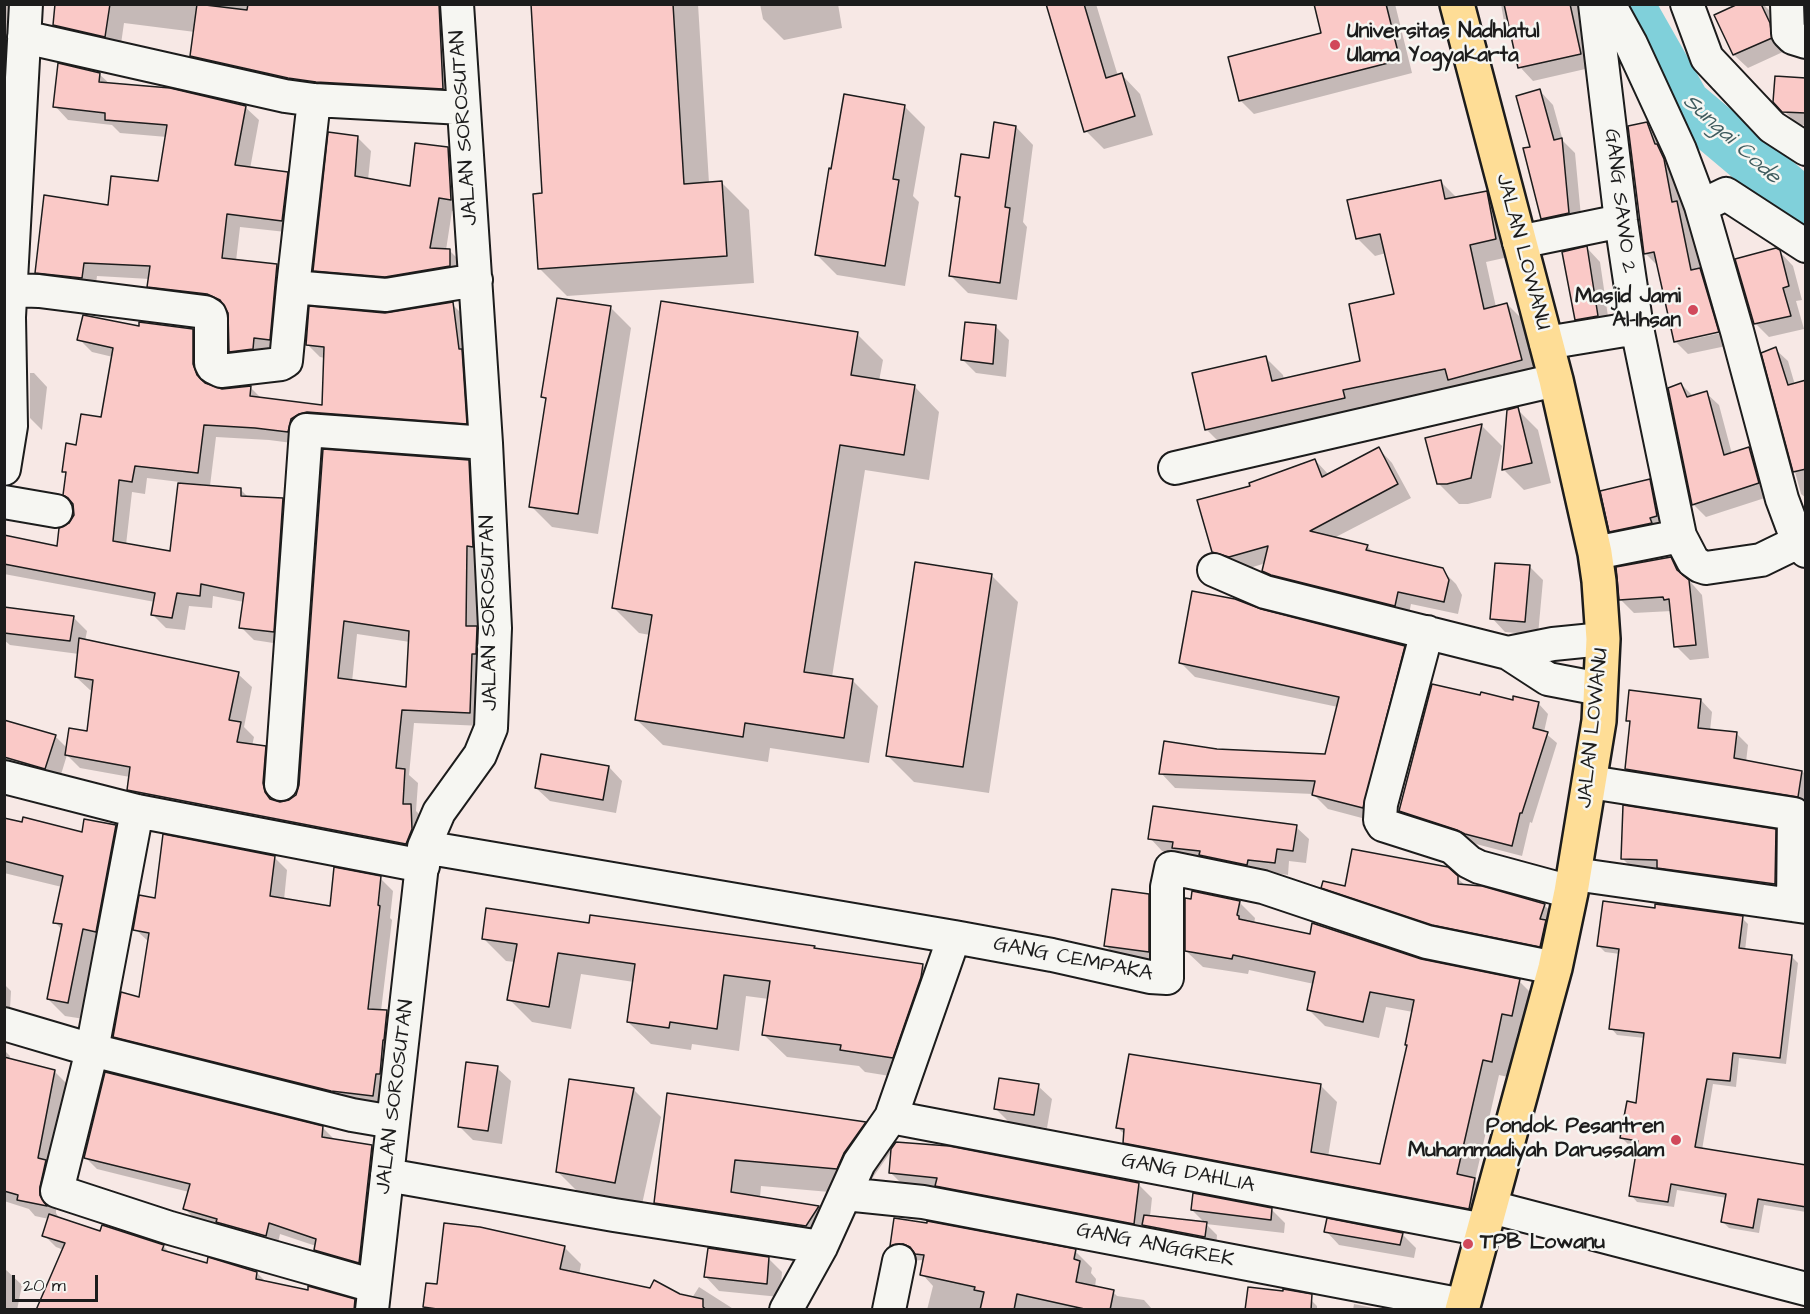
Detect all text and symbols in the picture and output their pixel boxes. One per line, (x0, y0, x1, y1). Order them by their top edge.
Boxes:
place label: Universitas Nadhlatul Ulama Yogyakarta (1347, 20, 1540, 70)
street label: JALAN SOROSUTAN (446, 29, 484, 227)
marker: Universitas Nadhlatul Ulama Yogyakarta (1328, 38, 1342, 52)
water label: Sungai Code (1677, 89, 1785, 191)
street label: GANG SAWO 2 (1598, 127, 1640, 275)
street label: JALAN LOWANU (1489, 171, 1555, 333)
place label: Masjid Jami Al-Ihsan (1575, 285, 1681, 335)
marker: Masjid Jami Al-Ihsan (1686, 303, 1700, 317)
street label: JALAN SOROSUTAN (476, 515, 504, 711)
street label: JALAN LOWANU (1573, 647, 1615, 809)
street label: GANG CEMPAKA (991, 932, 1155, 988)
street label: JALAN SOROSUTAN (372, 998, 420, 1196)
place label: Pondok Pesantren Muhammadiyah Darussalam (1408, 1115, 1664, 1165)
marker: Pondok Pesantren Muhammadiyah Darussalam (1669, 1133, 1683, 1147)
street label: GANG DAHLIA (1119, 1149, 1257, 1199)
street label: GANG ANGGREK (1074, 1218, 1236, 1274)
place label: TPB Lowanu (1480, 1231, 1605, 1257)
marker: TPB Lowanu (1461, 1237, 1475, 1251)
scale bar (15, 1263, 100, 1301)
text: 20 m (23, 1273, 66, 1298)

